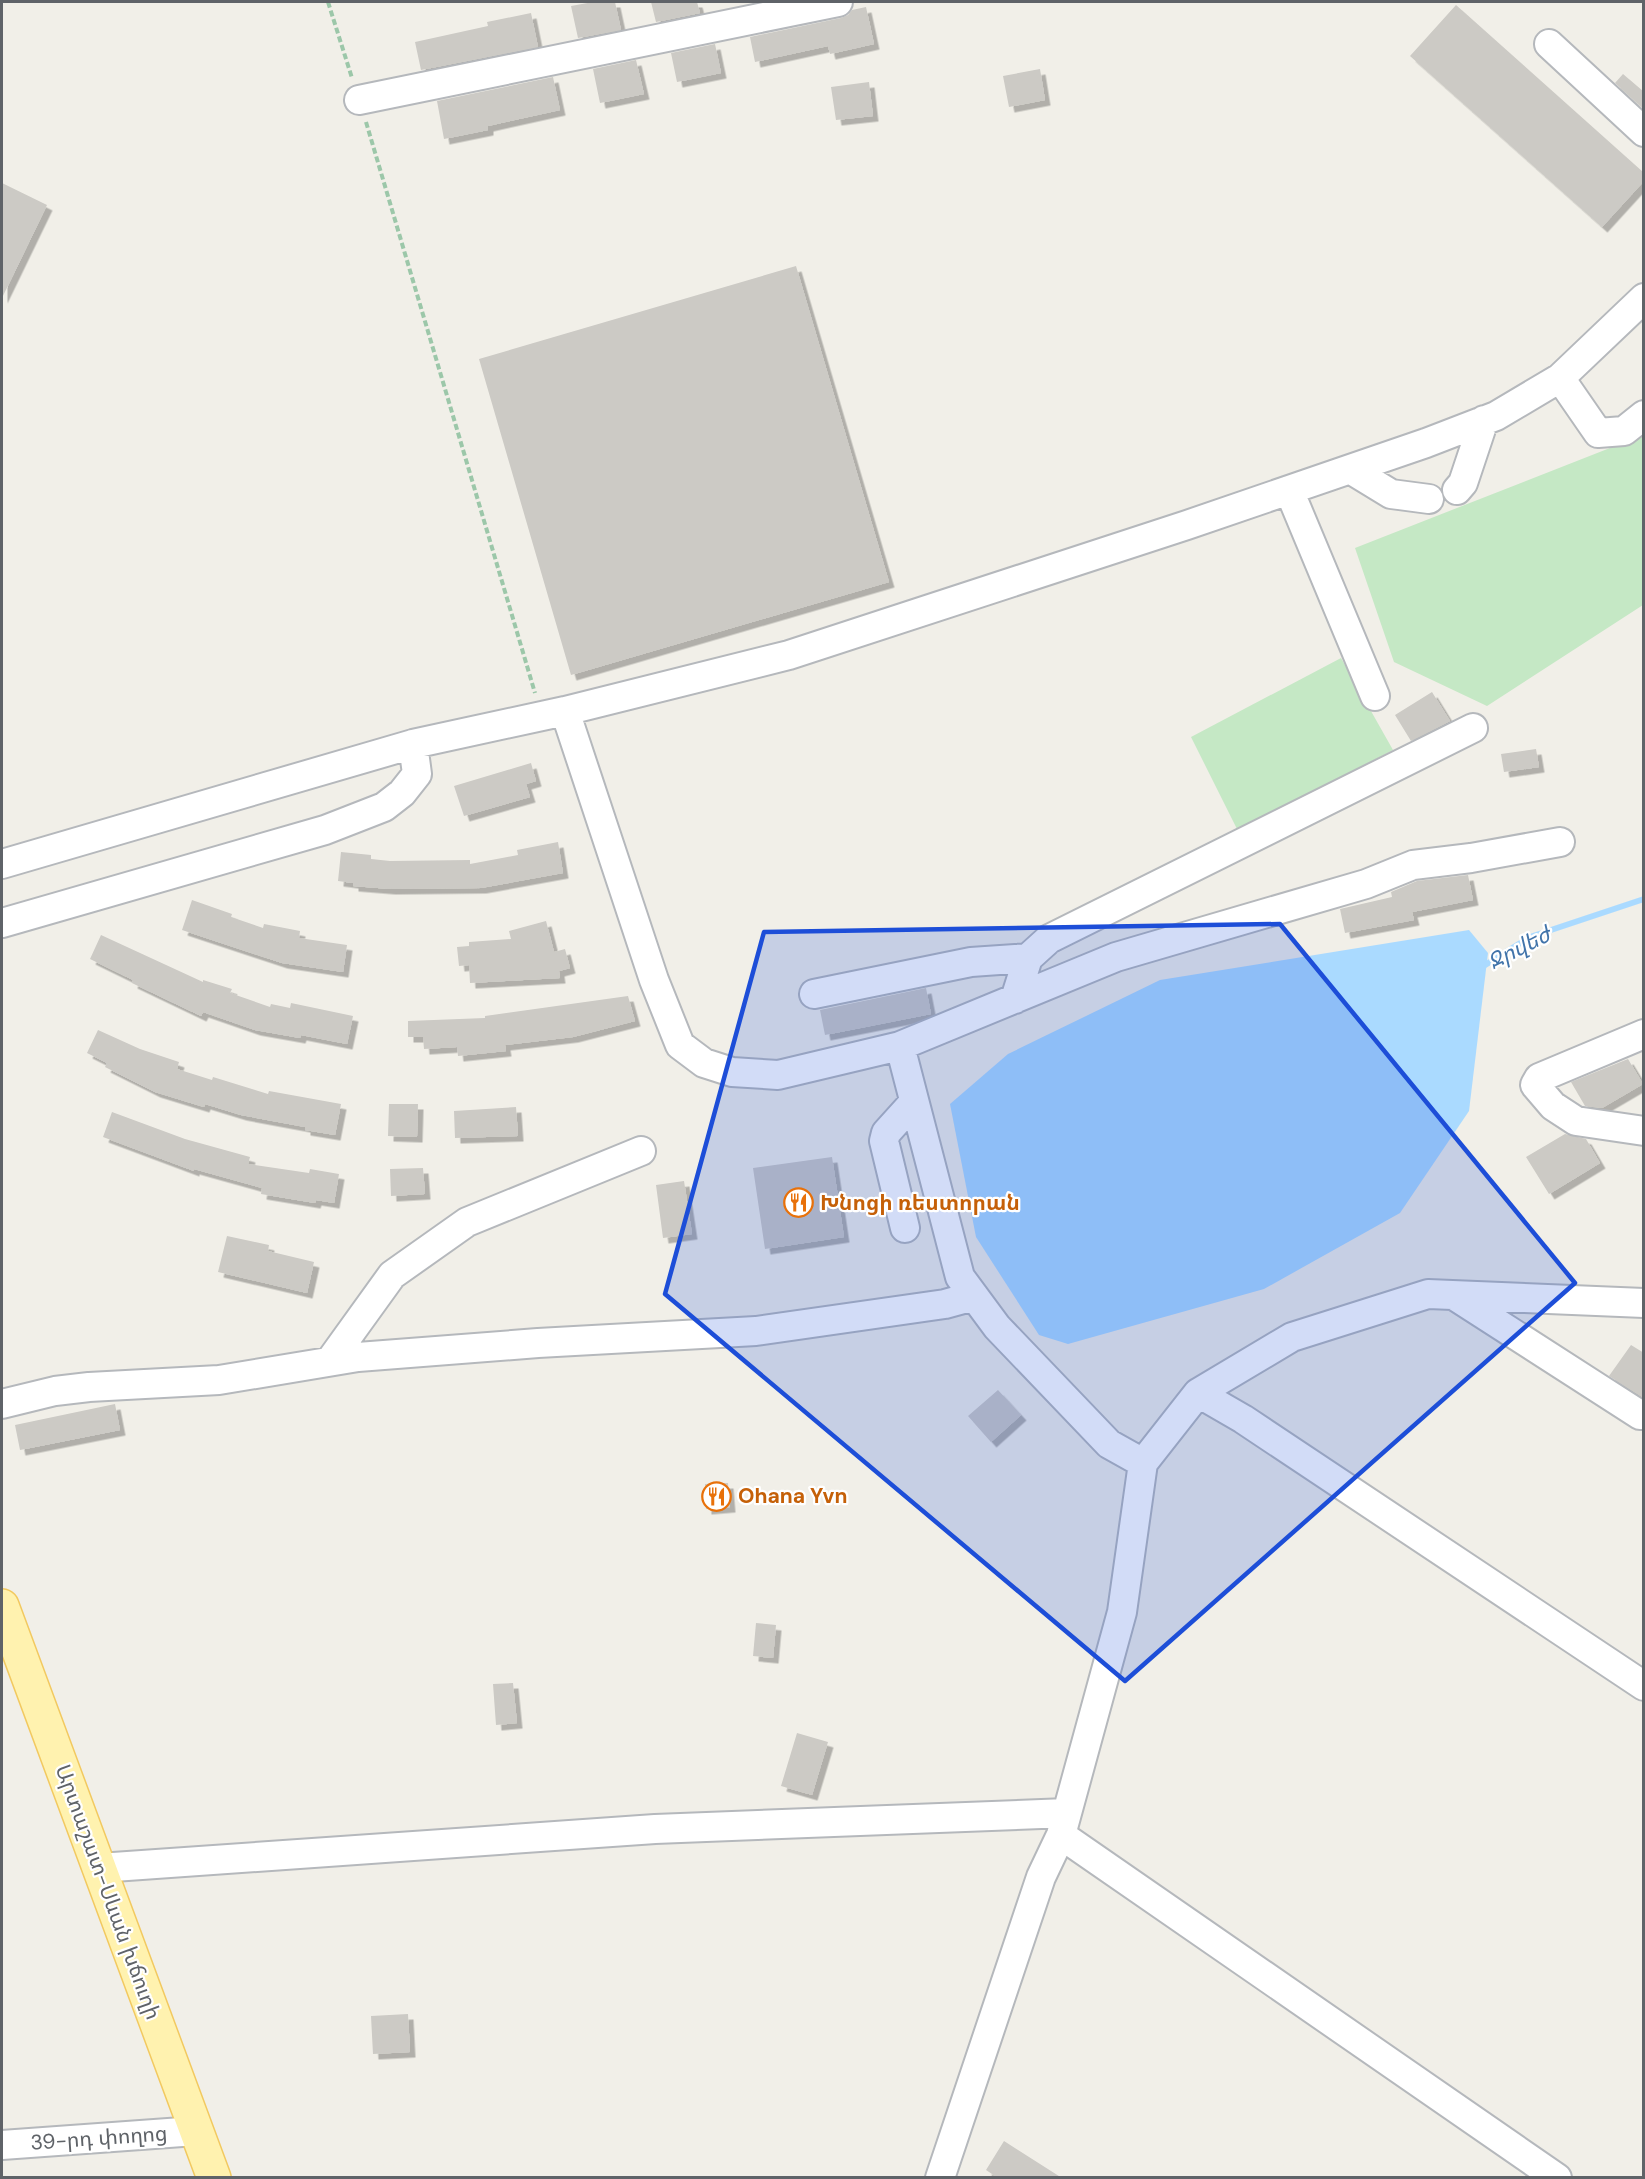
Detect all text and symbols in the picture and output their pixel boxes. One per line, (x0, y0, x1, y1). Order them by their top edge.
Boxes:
water label: Ջրվեժ (1483, 919, 1558, 976)
restaurant icon: Խնոցի ռեստորան (783, 1187, 815, 1219)
place label: Խնոցի ռեստորան (820, 1189, 1020, 1217)
restaurant icon: Ohana Yvn (701, 1480, 733, 1512)
place label: Ohana Yvn (738, 1482, 847, 1510)
street label: Արտաշատ-Սևան խճուղի (49, 1760, 167, 2024)
street label: 39-րդ փողոց (30, 2119, 168, 2157)

